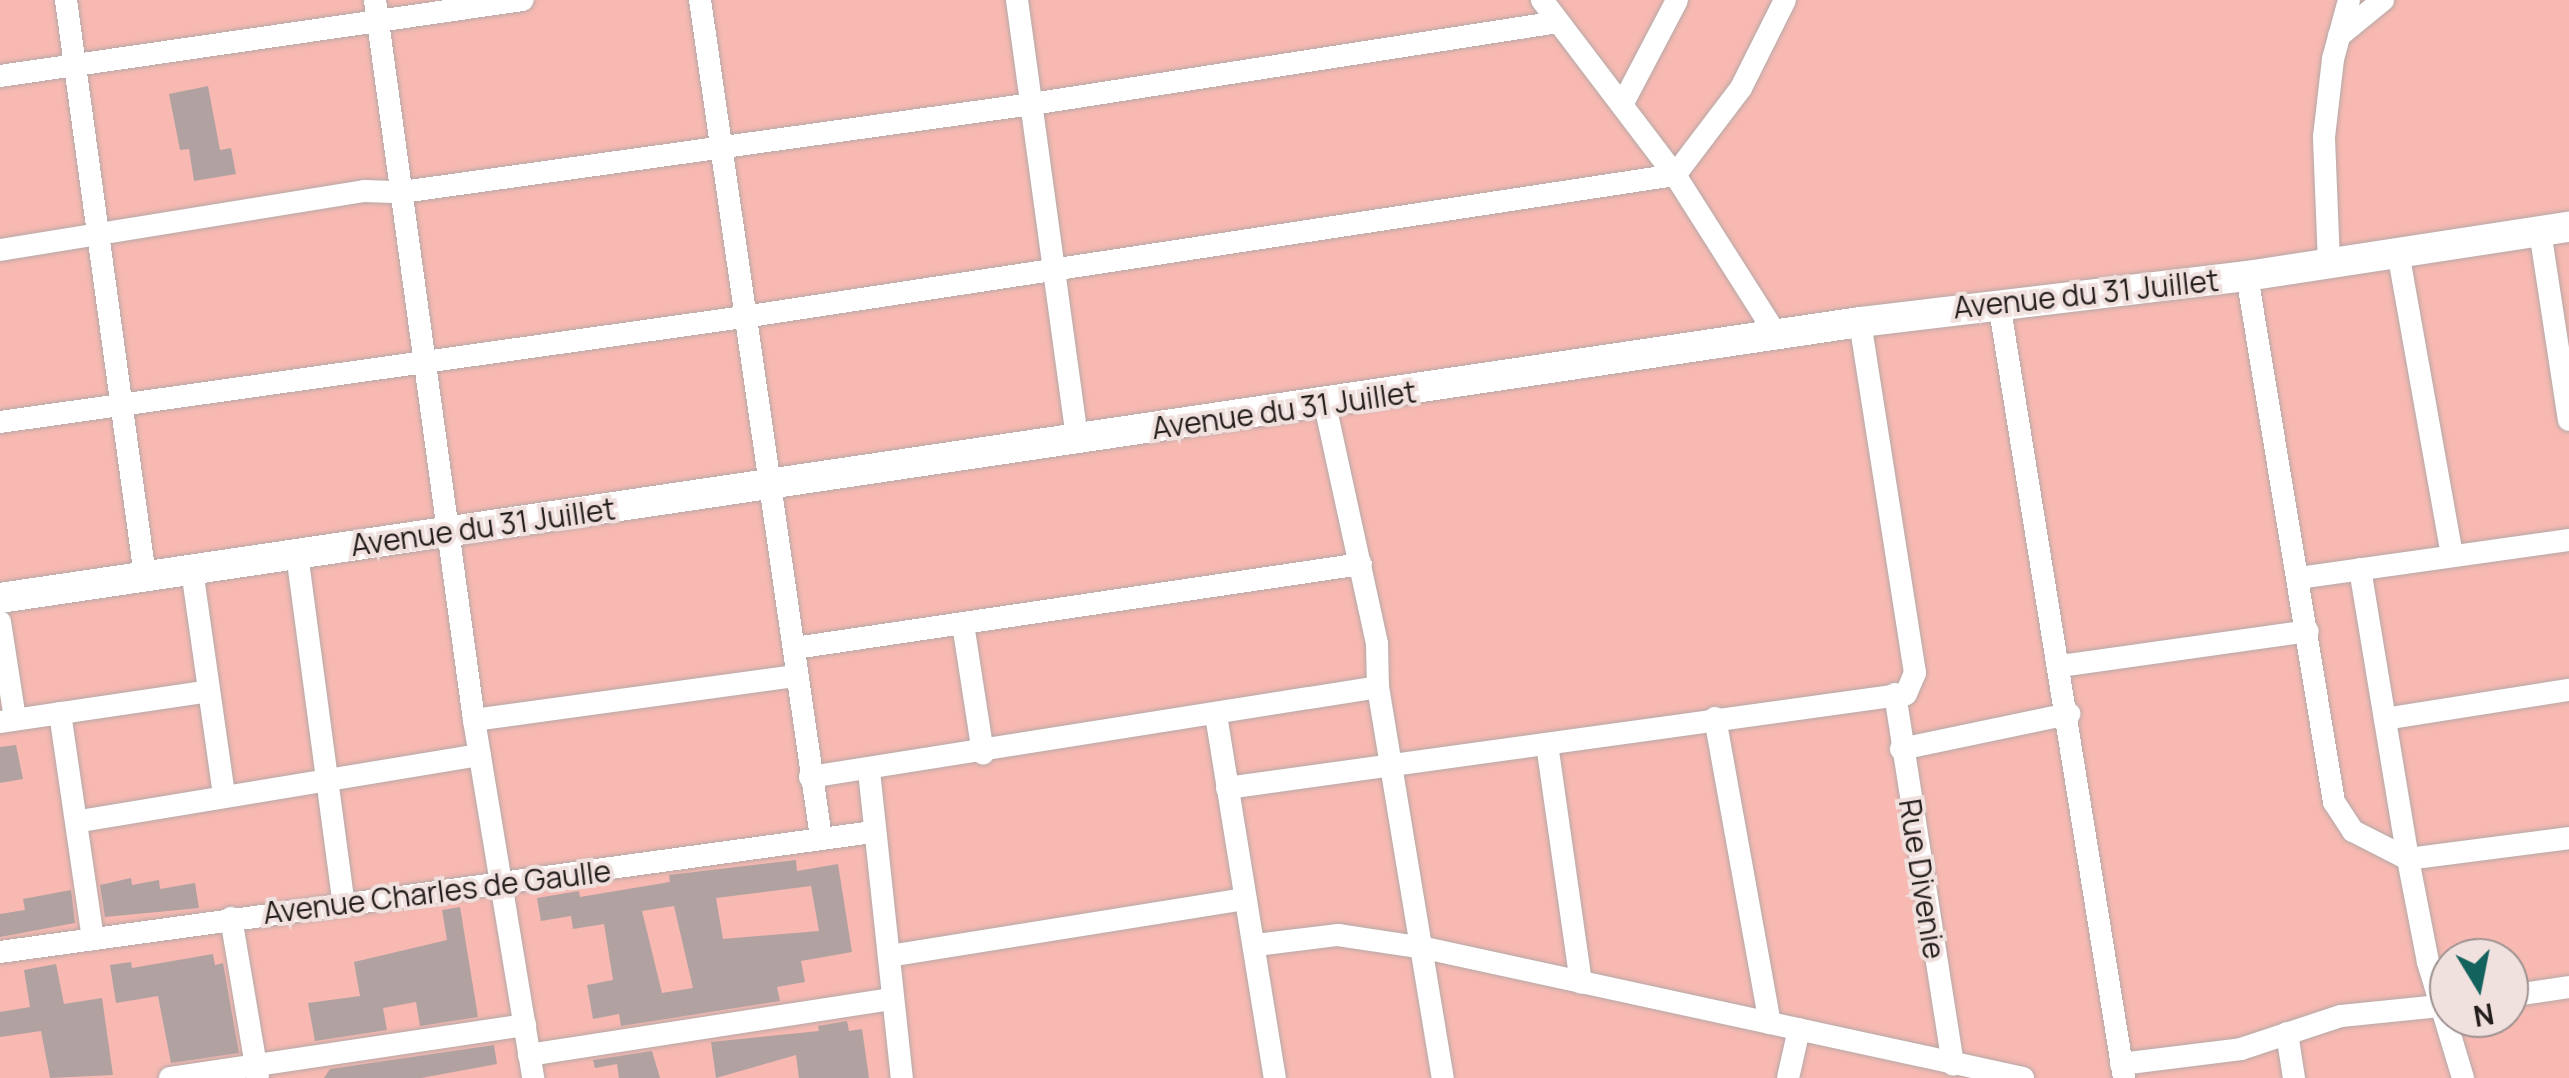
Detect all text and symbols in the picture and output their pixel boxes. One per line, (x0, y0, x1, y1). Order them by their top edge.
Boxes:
street label: Avenue du 31 Juillet (1951, 262, 2221, 326)
street label: Avenue du 31 Juillet (1149, 374, 1419, 446)
street label: Avenue du 31 Juillet (348, 491, 618, 563)
street label: Rue Divenie (1892, 796, 1952, 962)
street label: Avenue Charles de Gaulle (261, 853, 613, 931)
north arrow (2429, 938, 2529, 1038)
text: N (2471, 995, 2497, 1036)

